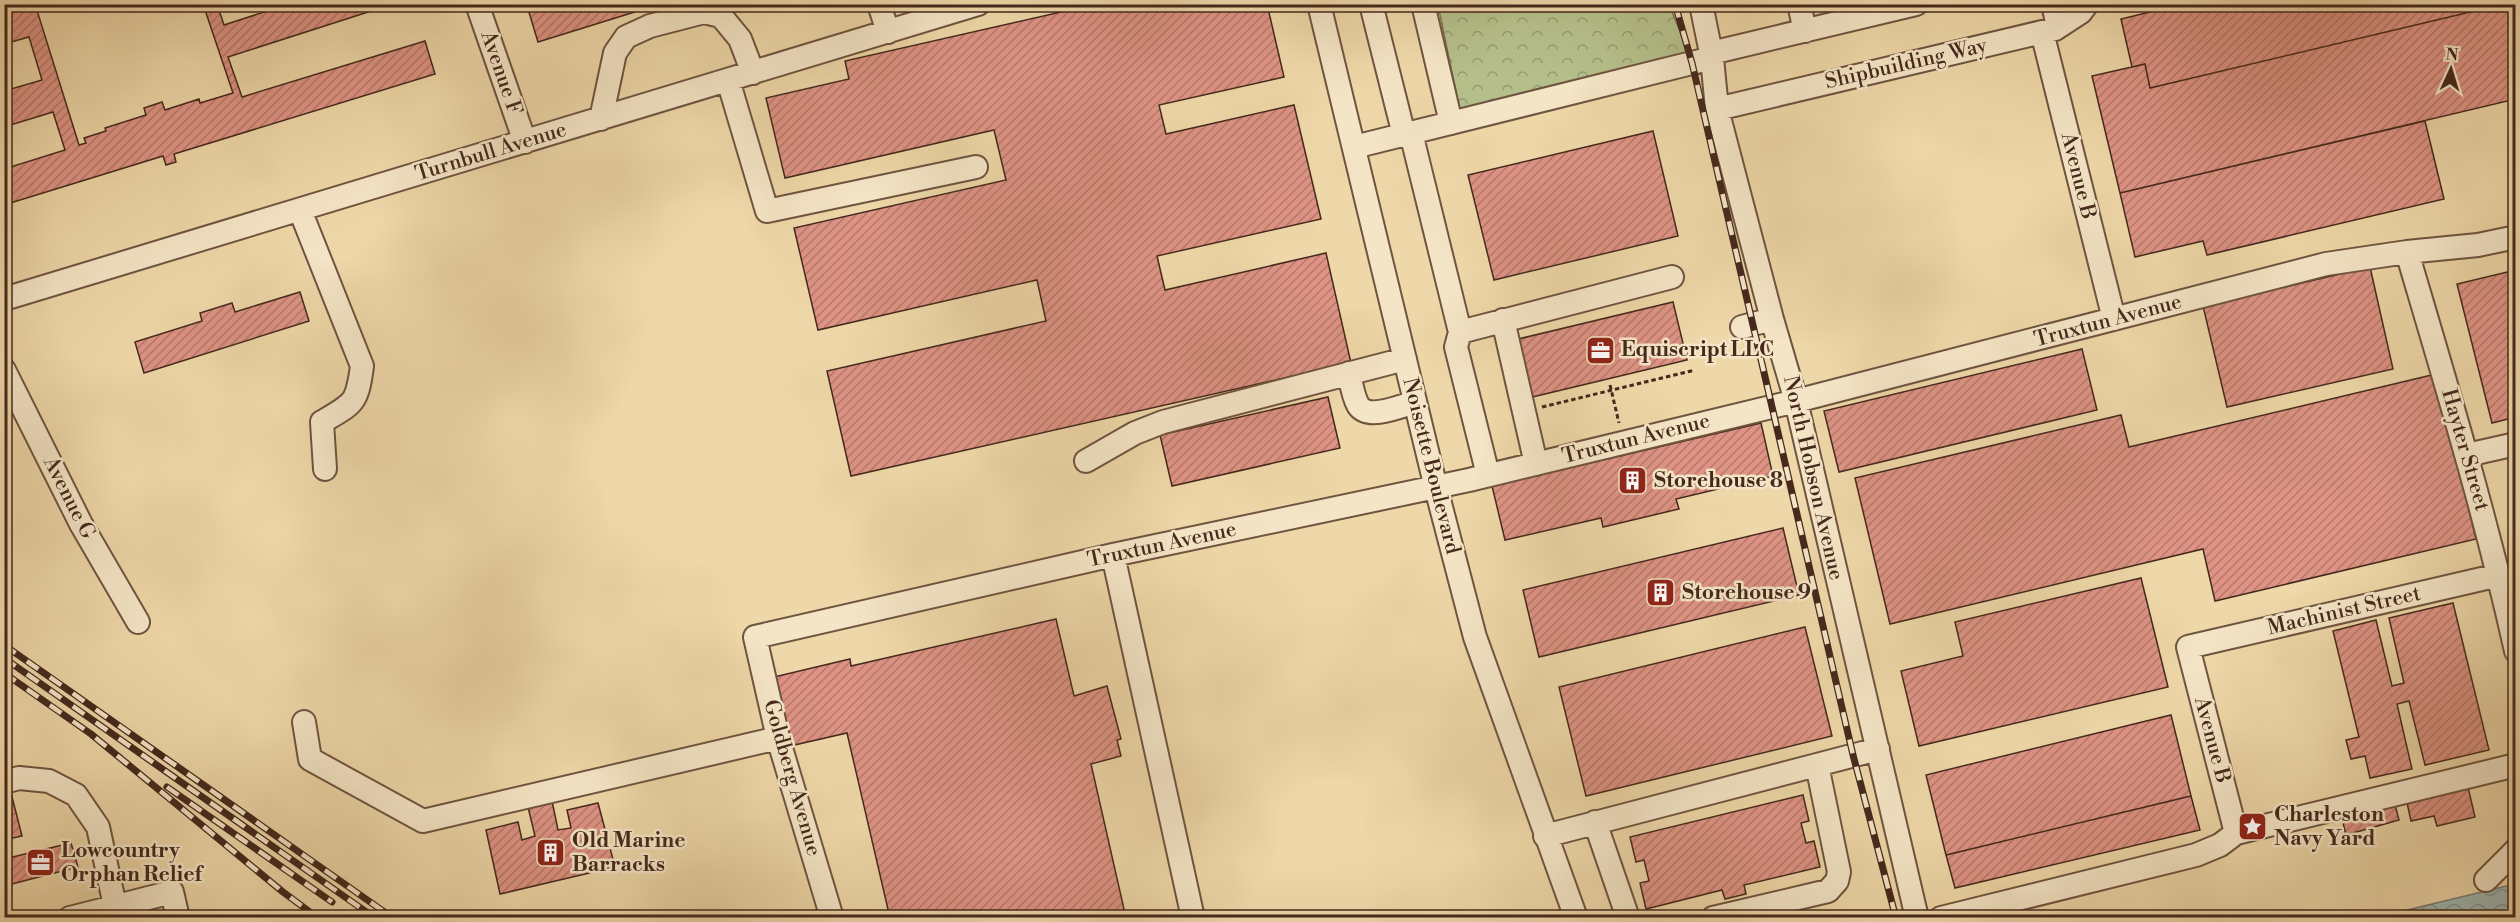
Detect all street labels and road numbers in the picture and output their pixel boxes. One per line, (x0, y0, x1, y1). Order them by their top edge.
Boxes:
street label: Avenue F (474, 27, 528, 119)
street label: Shipbuilding Way (1822, 33, 1990, 95)
street label: Turnbull Avenue (412, 117, 570, 187)
street label: Avenue B (2054, 129, 2101, 222)
street label: Truxtun Avenue (2031, 289, 2185, 353)
street label: North Hobson Avenue (1777, 373, 1849, 583)
street label: Noisette Boulevard (1397, 375, 1465, 557)
street label: Hayter Street (2435, 386, 2495, 515)
street label: Truxtun Avenue (1559, 408, 1713, 470)
street label: Avenue G (37, 452, 101, 544)
street label: Truxtun Avenue (1085, 517, 1239, 573)
street label: Machinist Street (2265, 581, 2424, 641)
street label: Avenue B (2188, 693, 2236, 786)
street label: Goldberg Avenue (757, 697, 827, 859)

